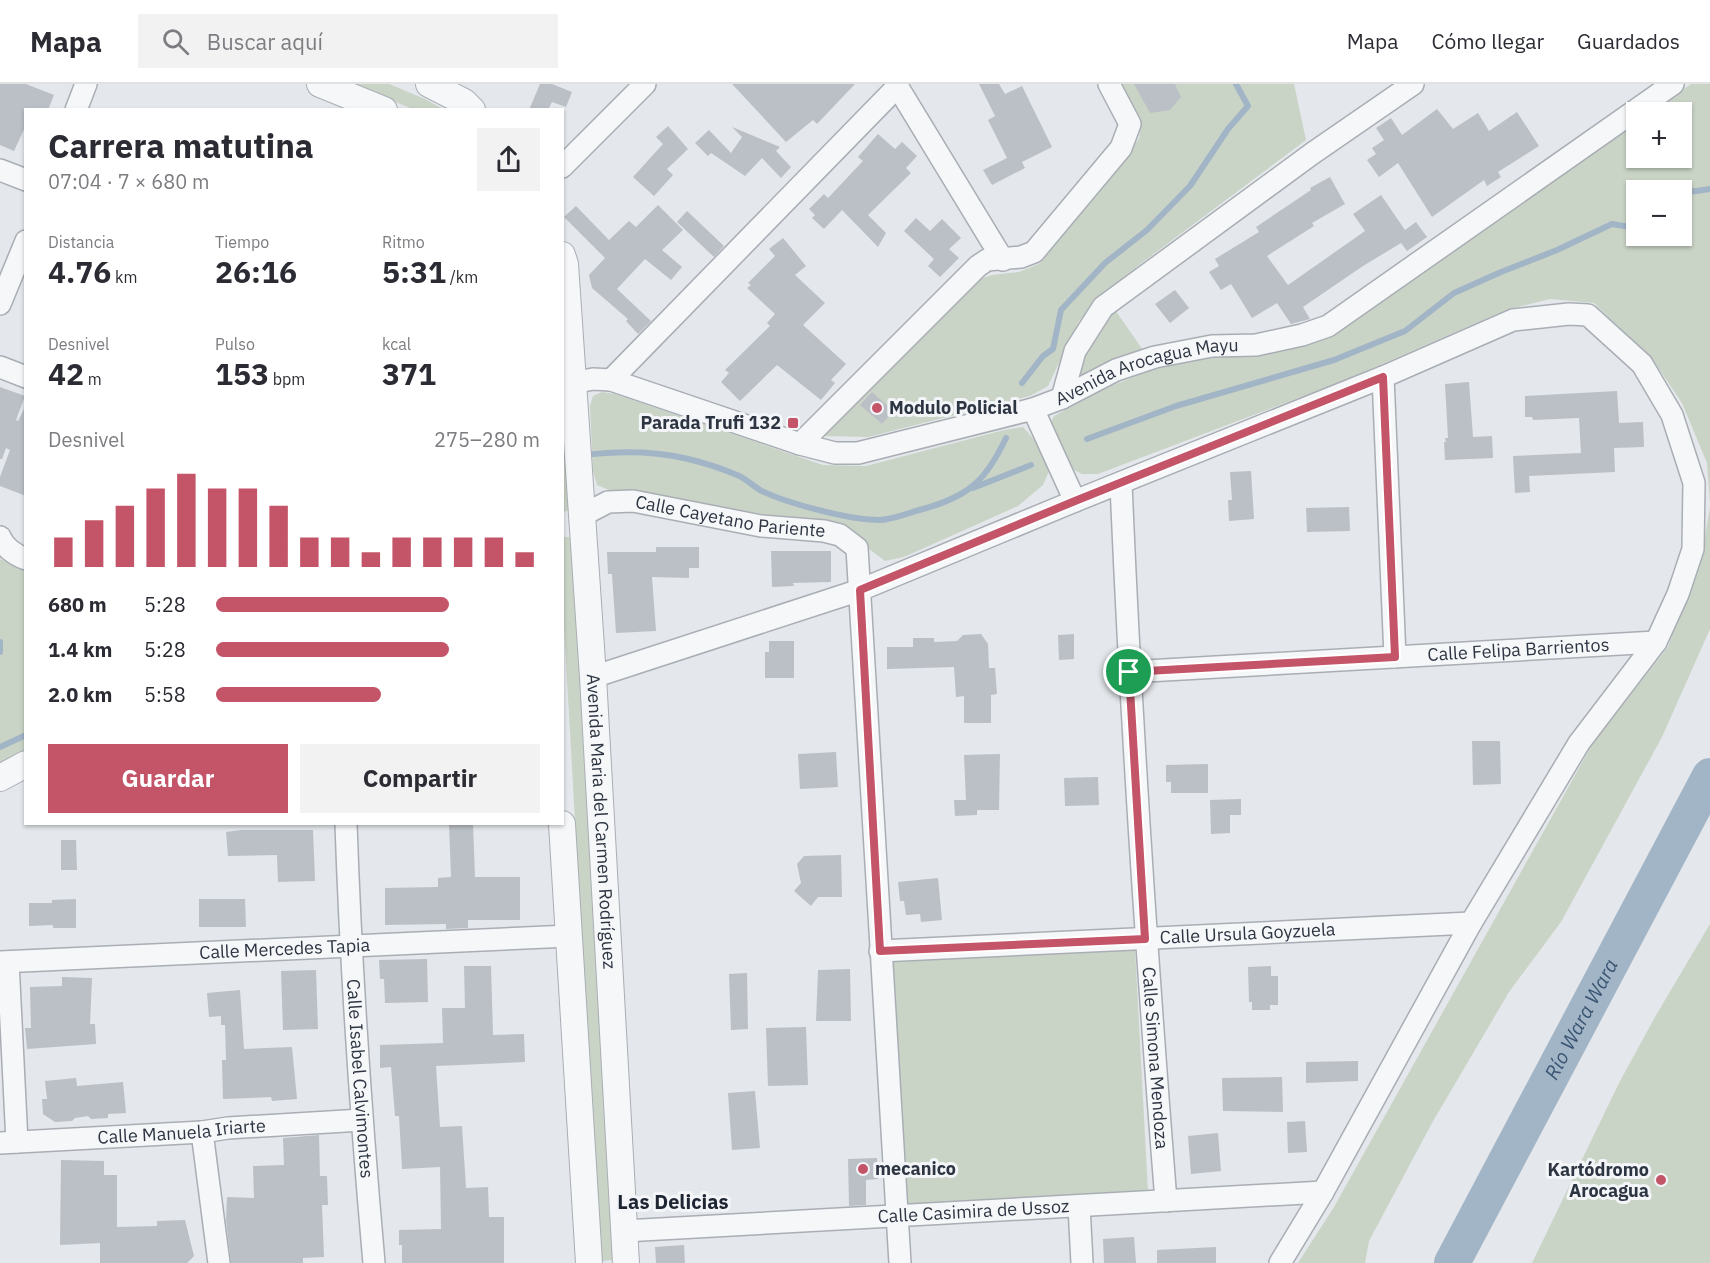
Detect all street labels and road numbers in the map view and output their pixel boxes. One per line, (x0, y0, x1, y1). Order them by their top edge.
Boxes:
street label: Avenida Arocagua Mayu (1052, 333, 1239, 410)
street label: Calle Cayetano Pariente (633, 490, 826, 542)
street label: Calle Felipa Barrientos (1427, 633, 1610, 666)
street label: Avenida Maria del Carmen Rodríguez (582, 673, 621, 970)
street label: Calle Ursula Goyzuela (1159, 917, 1336, 949)
street label: Calle Mercedes Tapia (199, 933, 371, 964)
street label: Calle Simona Mendoza (1137, 966, 1174, 1150)
street label: Calle Isabel Calvimontes (342, 978, 379, 1179)
street label: Calle Manuela Iriarte (97, 1114, 267, 1149)
street label: Calle Casimira de Ussoz (877, 1194, 1070, 1228)

